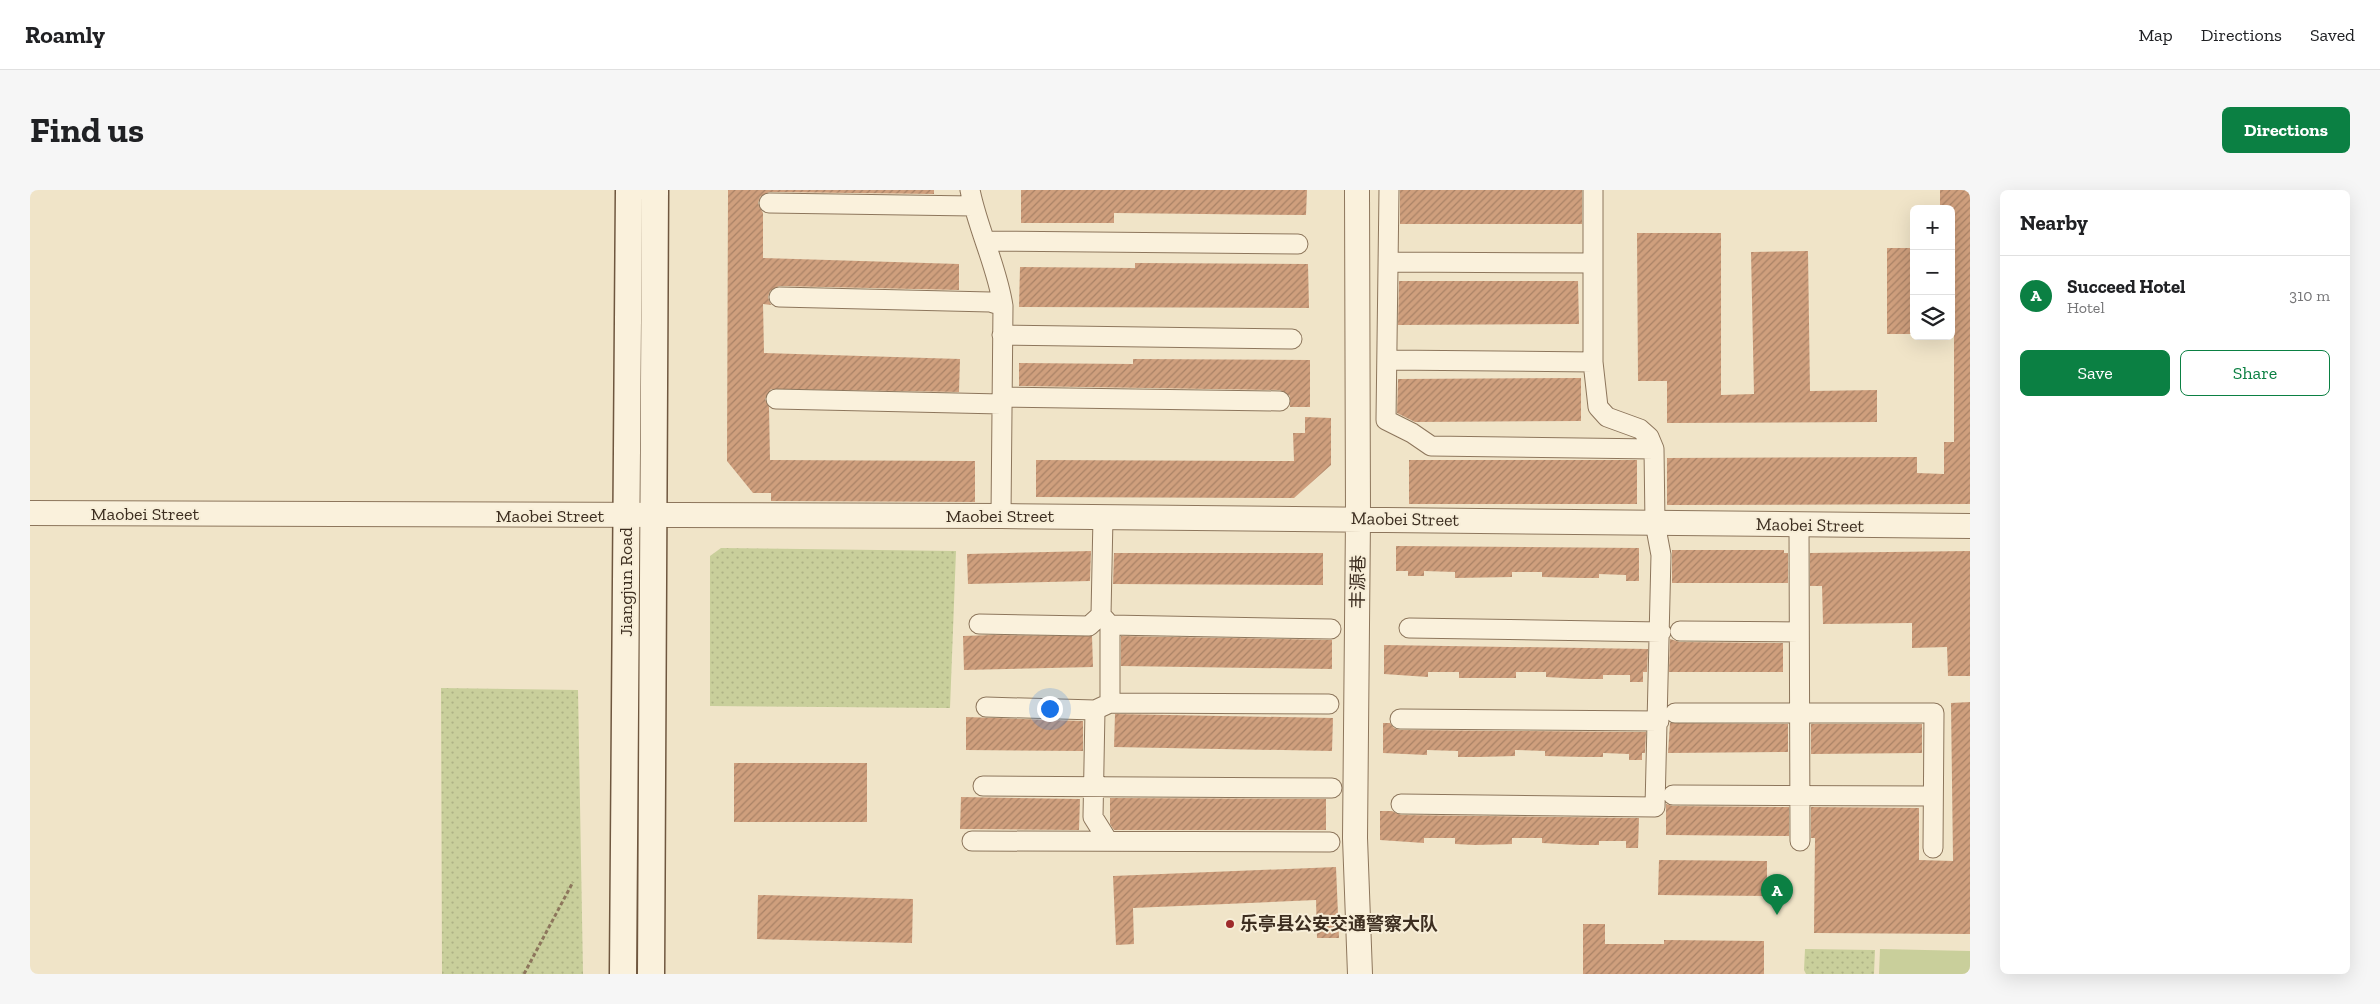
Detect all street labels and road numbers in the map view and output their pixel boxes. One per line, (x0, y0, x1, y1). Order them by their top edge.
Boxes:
street label: Maobei Street (91, 503, 199, 525)
street label: Maobei Street (496, 505, 604, 527)
street label: Maobei Street (946, 505, 1054, 527)
street label: Maobei Street (1351, 507, 1460, 531)
street label: Maobei Street (1756, 513, 1865, 537)
street label: Jiangjun Road (615, 527, 637, 637)
street label: 丰源巷 (1347, 555, 1369, 609)

